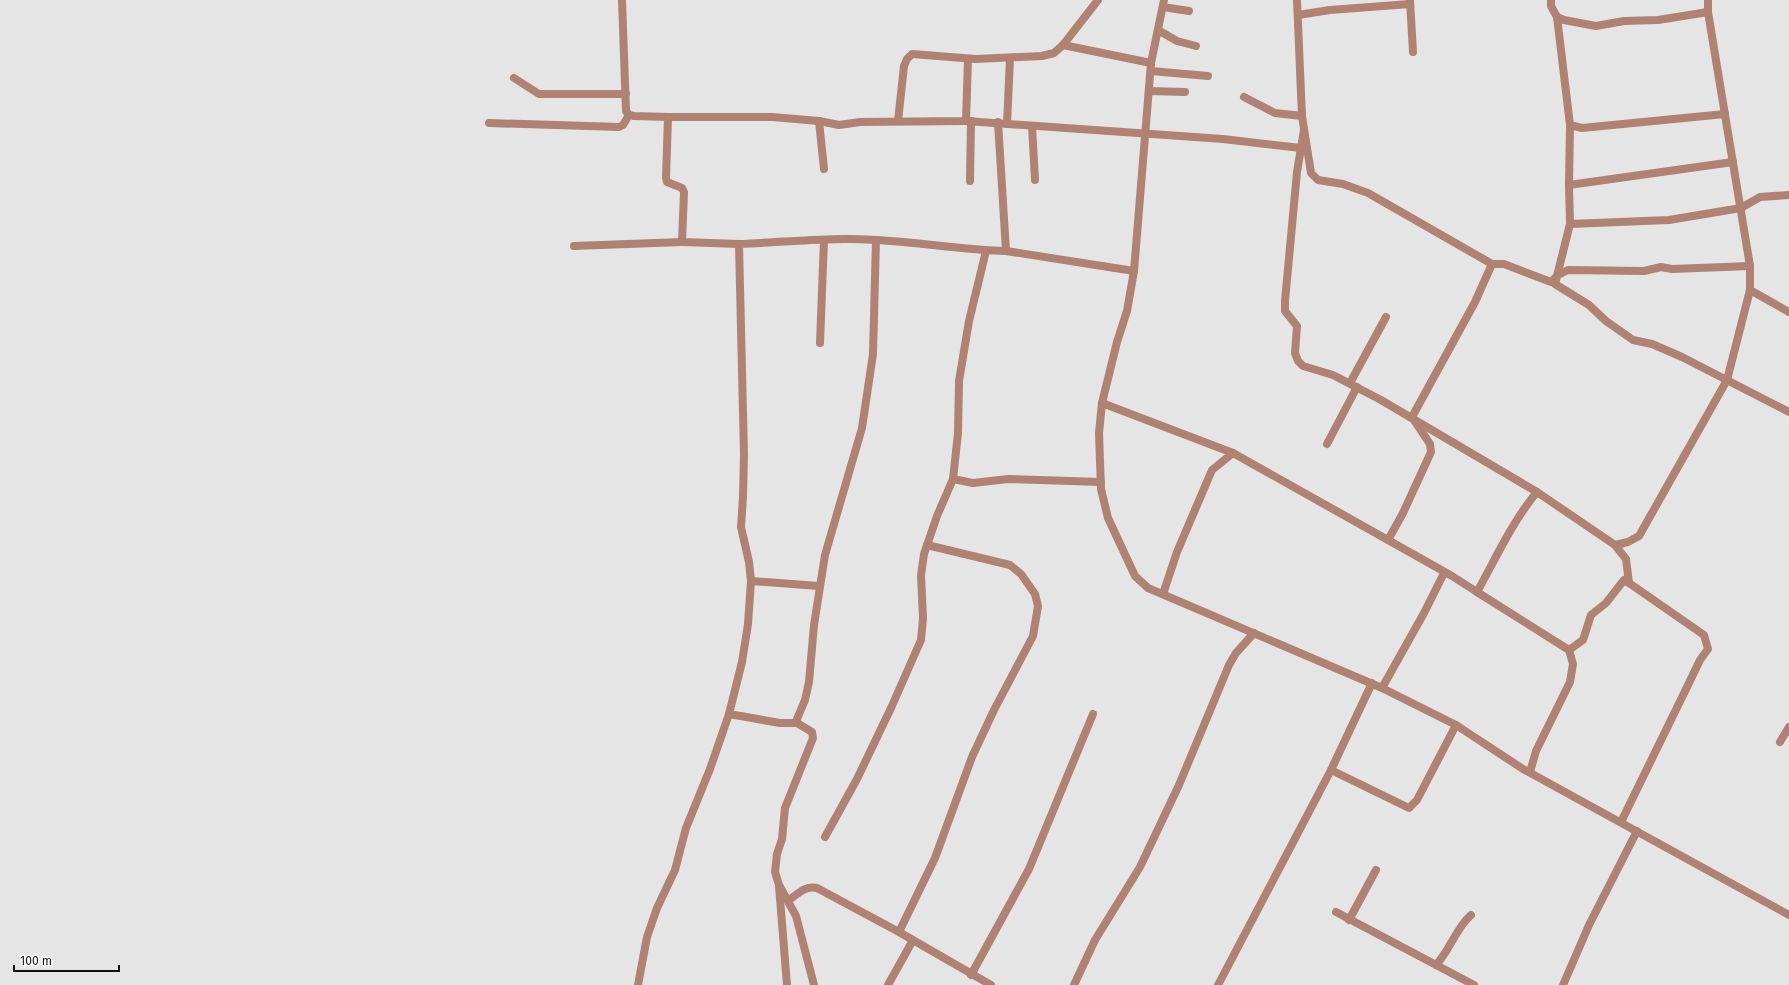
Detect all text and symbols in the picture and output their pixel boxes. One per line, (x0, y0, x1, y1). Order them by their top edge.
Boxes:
scale bar (14, 947, 119, 973)
text: 100 m (20, 954, 52, 968)

